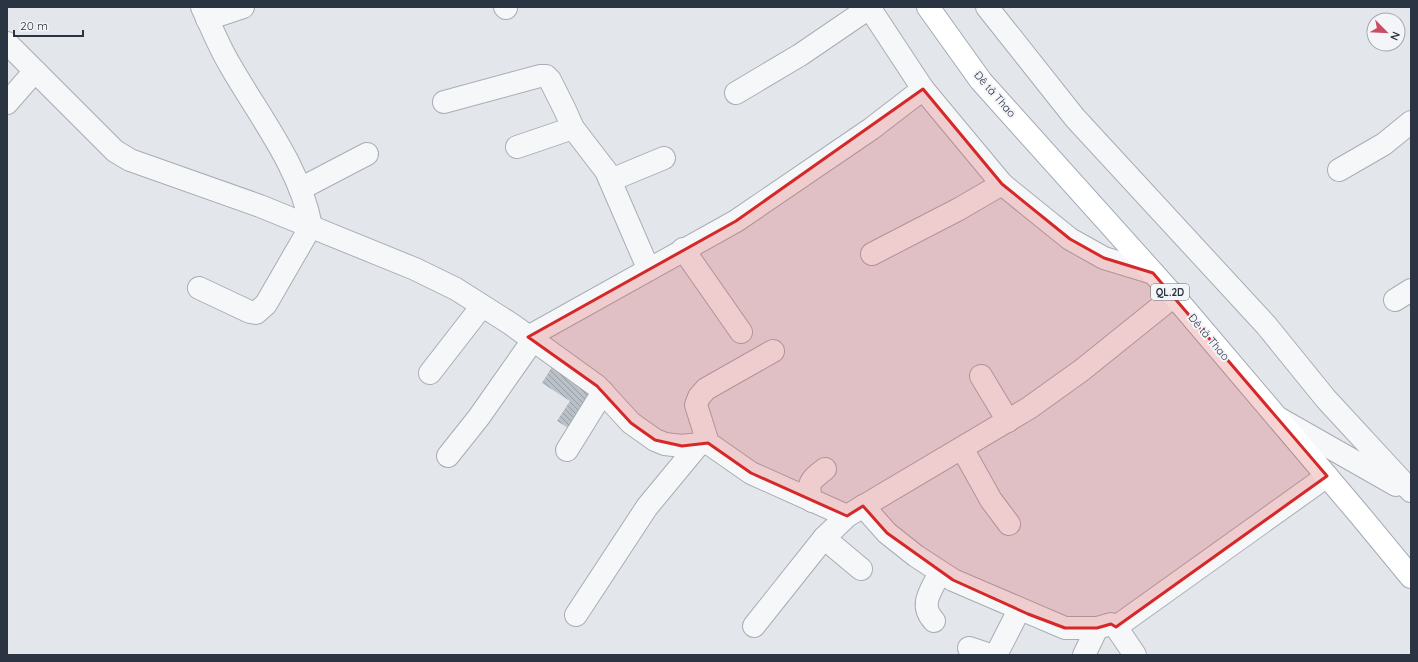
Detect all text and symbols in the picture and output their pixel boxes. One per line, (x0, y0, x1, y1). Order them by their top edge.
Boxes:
scale bar (14, 12, 83, 38)
north arrow (1366, 12, 1406, 52)
text: 20 m (20, 18, 48, 33)
text: N (1387, 30, 1403, 43)
street label: Đê tả Thao (971, 68, 1019, 120)
road number: QL.2D (1151, 284, 1189, 300)
street label: Đê tả Thao (1185, 311, 1233, 363)

